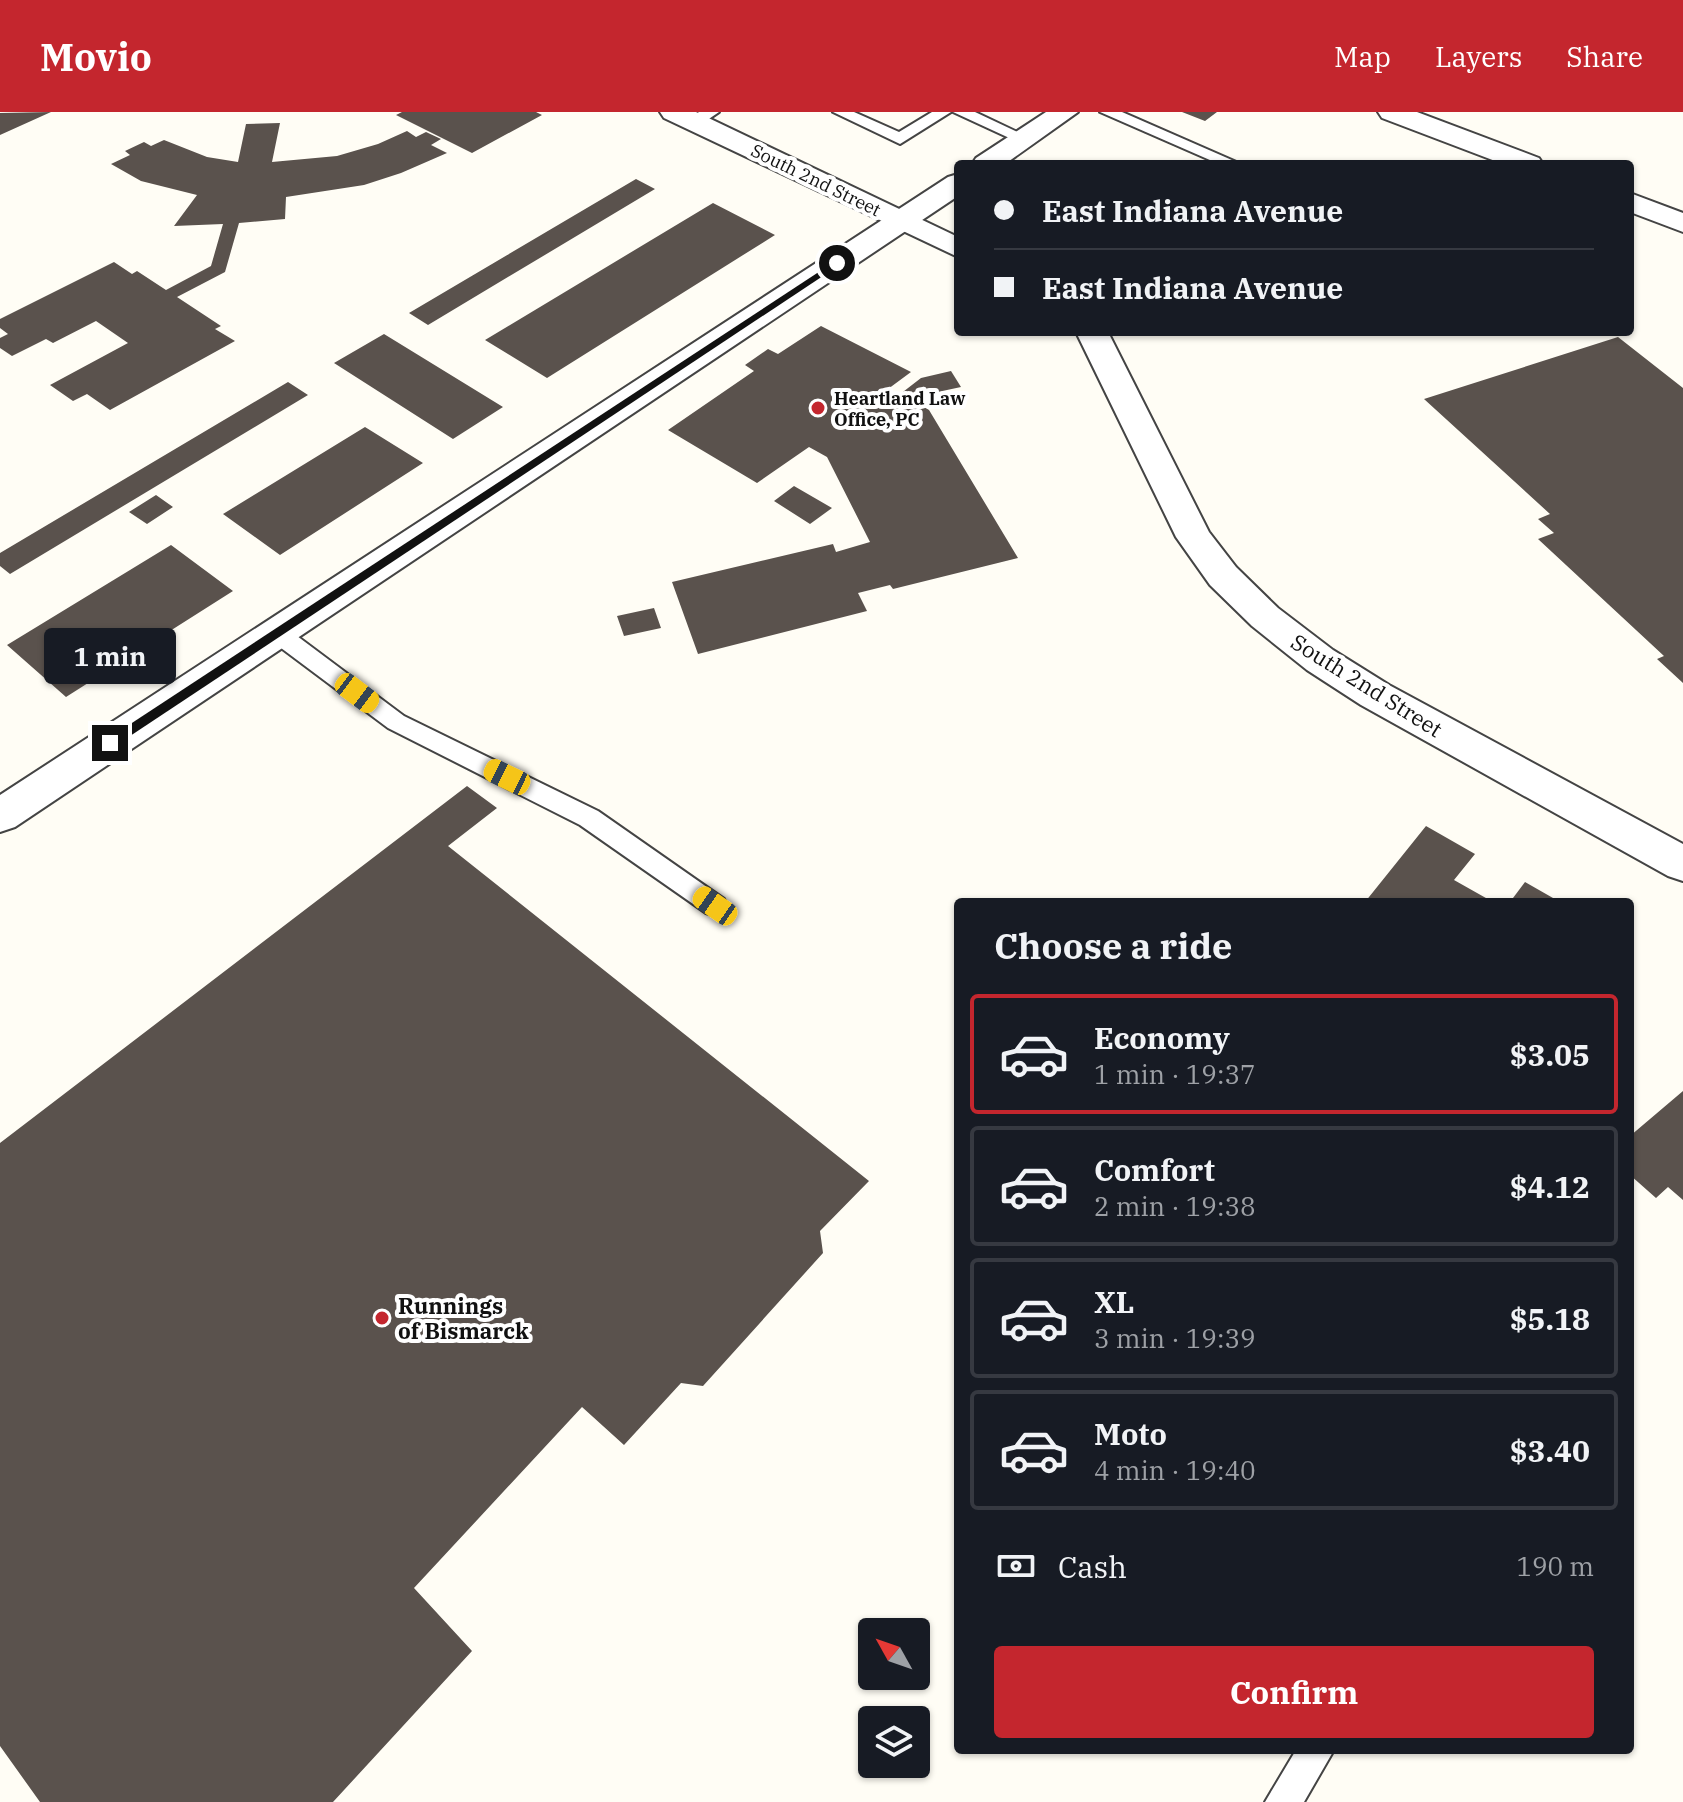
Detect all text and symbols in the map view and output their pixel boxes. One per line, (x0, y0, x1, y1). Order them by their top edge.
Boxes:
text: Movio (40, 32, 152, 81)
text: Map (1334, 38, 1391, 75)
text: Layers (1435, 38, 1522, 75)
text: Share (1566, 38, 1643, 75)
street label: South 2nd Street (747, 139, 885, 221)
text: East Indiana Avenue (1042, 191, 1343, 230)
route start (819, 245, 855, 281)
text: East Indiana Avenue (1042, 268, 1343, 307)
place label: Heartland Law Office, PC (834, 387, 966, 431)
marker: Heartland Law Office, PC (809, 399, 827, 417)
callout: 1 min (44, 627, 176, 683)
street label: South 2nd Street (1286, 627, 1448, 743)
text: 1 min (74, 639, 146, 673)
car (331, 669, 383, 717)
route end (92, 725, 128, 761)
car (480, 756, 534, 798)
car (688, 882, 742, 930)
text: Choose a ride (994, 922, 1233, 969)
icon: car (998, 1018, 1070, 1090)
text: Economy (1094, 1018, 1230, 1057)
text: $3.05 (1510, 1035, 1590, 1074)
text: 1 min · 19:37 (1094, 1057, 1256, 1091)
icon: car (998, 1150, 1070, 1222)
text: Comfort (1094, 1150, 1215, 1189)
text: $4.12 (1510, 1167, 1590, 1206)
text: 2 min · 19:38 (1094, 1189, 1256, 1223)
icon: car (998, 1282, 1070, 1354)
text: XL (1094, 1282, 1134, 1321)
place label: Runnings of Bismarck (398, 1291, 529, 1345)
text: $5.18 (1510, 1299, 1590, 1338)
marker: Runnings of Bismarck (373, 1309, 391, 1327)
text: 3 min · 19:39 (1094, 1321, 1256, 1355)
icon: car (998, 1414, 1070, 1486)
text: Moto (1094, 1414, 1167, 1453)
text: $3.40 (1510, 1431, 1590, 1470)
text: 4 min · 19:40 (1094, 1453, 1256, 1487)
icon: cash (994, 1544, 1038, 1588)
text: Cash (1058, 1547, 1127, 1586)
text: 190 m (1516, 1549, 1594, 1583)
north arrow (858, 1618, 930, 1690)
map controls (858, 1618, 930, 1778)
button: Confirm (994, 1646, 1594, 1738)
button: layers (858, 1706, 930, 1778)

